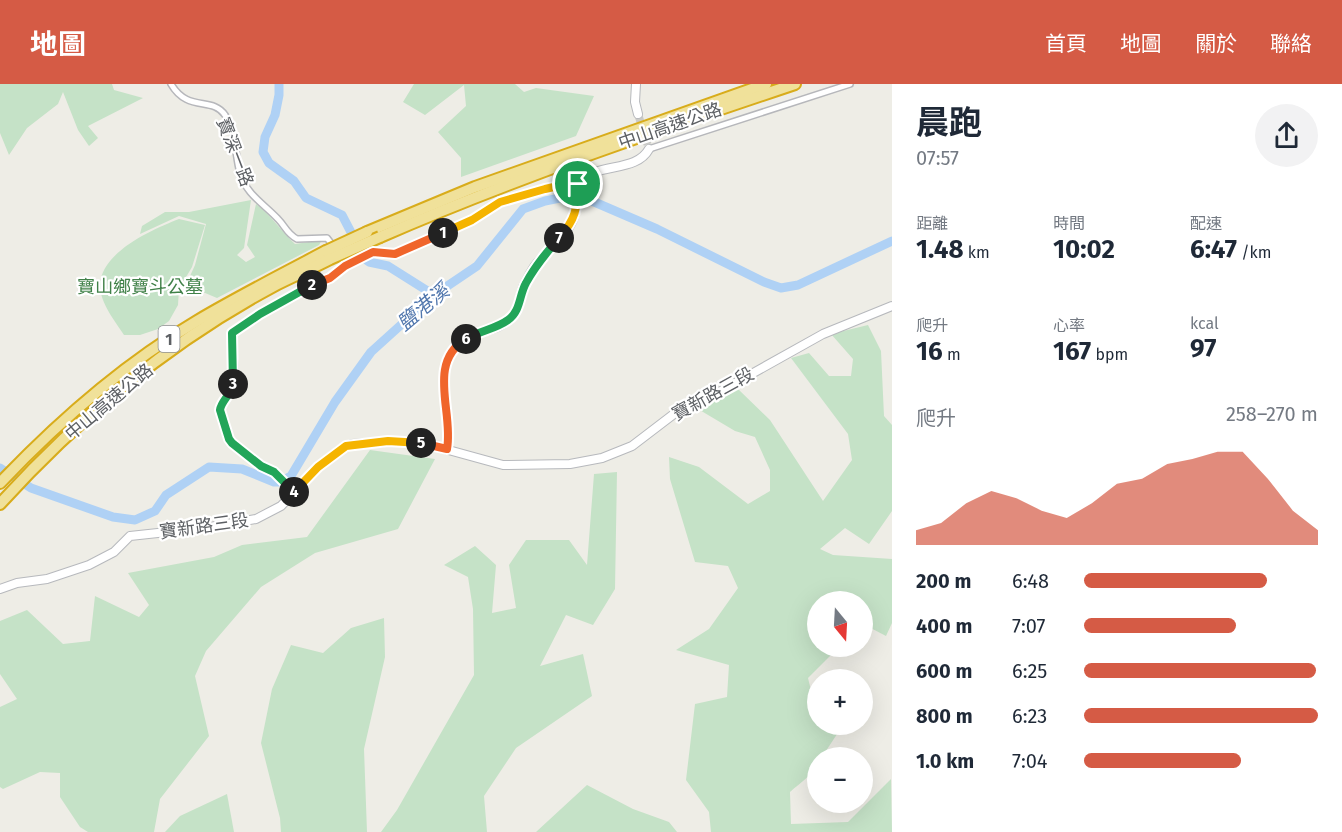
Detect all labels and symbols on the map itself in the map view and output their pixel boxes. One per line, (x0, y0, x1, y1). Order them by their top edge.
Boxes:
street label: 中山高速公路 (615, 98, 725, 154)
street label: 寶深一路 (212, 114, 258, 190)
pin (552, 158, 603, 209)
pin: 1 (428, 218, 458, 248)
pin: 7 (544, 223, 574, 253)
pin: 2 (297, 270, 327, 300)
park label: 寶山鄉寶斗公墓 (77, 276, 203, 298)
water label: 鹽港溪 (392, 277, 456, 335)
pin: 6 (451, 324, 481, 354)
road number: 1 (158, 326, 180, 352)
street label: 中山高速公路 (61, 359, 157, 445)
street label: 寶新路三段 (668, 363, 758, 425)
pin: 3 (218, 369, 248, 399)
pin: 5 (406, 428, 436, 458)
pin: 4 (279, 477, 309, 507)
street label: 寶新路三段 (158, 509, 250, 543)
north arrow (807, 591, 873, 657)

